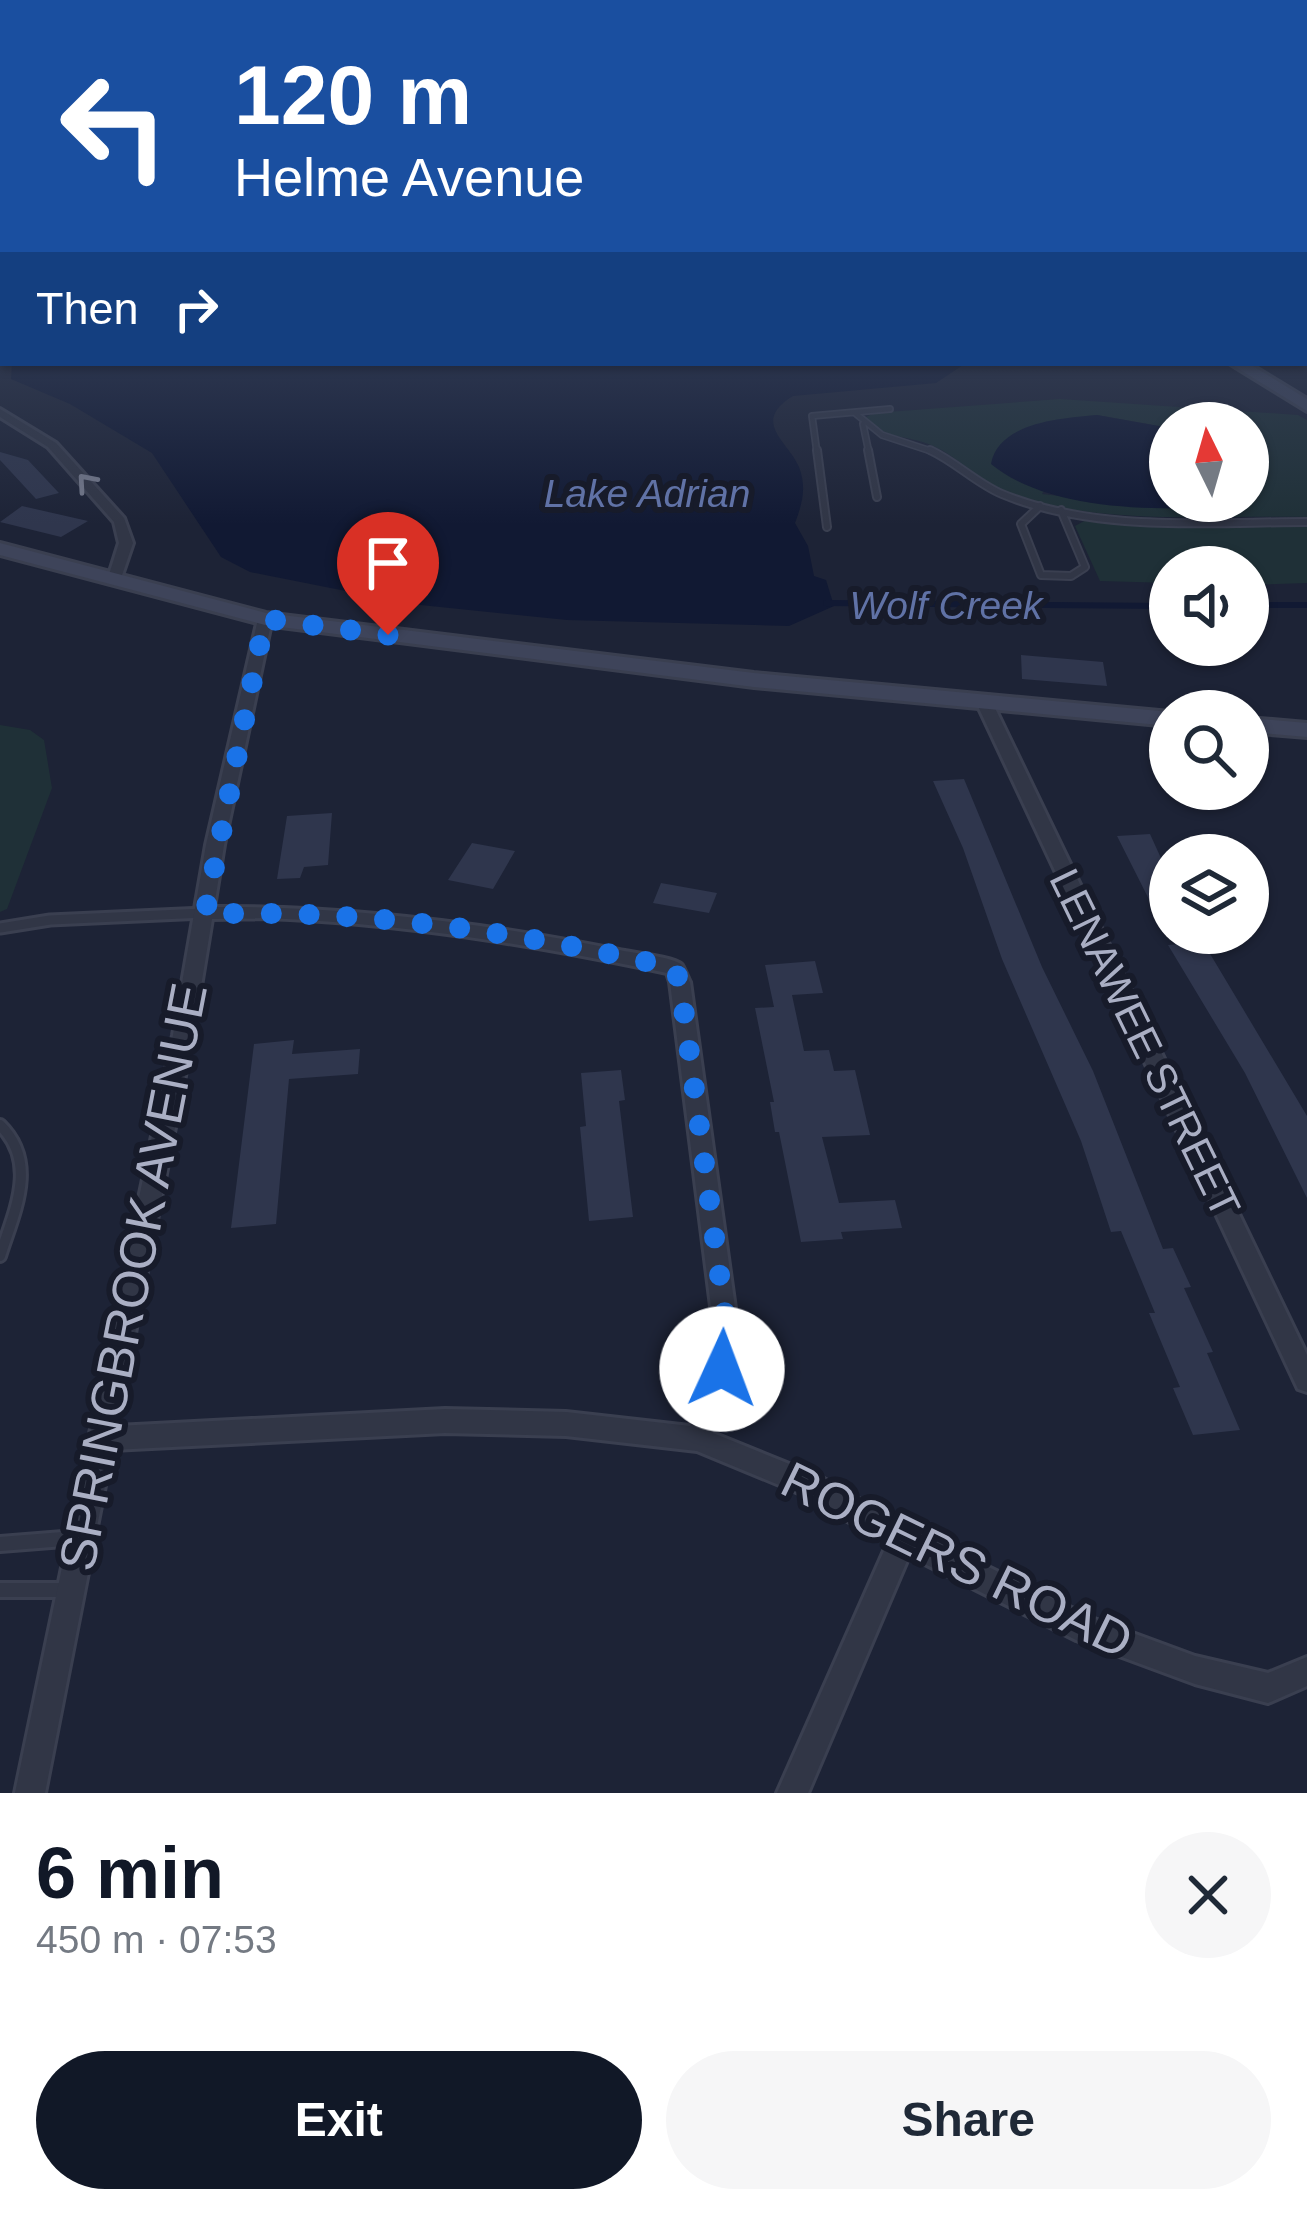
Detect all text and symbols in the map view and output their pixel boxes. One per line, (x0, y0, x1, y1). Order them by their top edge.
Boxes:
icon: left (36, 48, 192, 204)
text: 120 m (234, 48, 472, 142)
text: Helme Avenue (234, 147, 584, 207)
icon: right (163, 276, 229, 342)
text: Then (36, 283, 139, 334)
north arrow (1149, 402, 1269, 522)
map controls (1149, 402, 1269, 954)
water label: Lake Adrian (544, 472, 750, 515)
one-way arrow (79, 473, 101, 495)
pin (337, 512, 439, 635)
icon: arrive (355, 530, 421, 596)
button: sound (1149, 546, 1269, 666)
water label: Wolf Creek (850, 584, 1045, 627)
button: search (1149, 690, 1269, 810)
button: layers (1149, 834, 1269, 954)
street label: LENAWEE STREET (1040, 861, 1250, 1225)
street label: SPRINGBROOK AVENUE (48, 979, 218, 1575)
position arrow (659, 1306, 785, 1432)
street label: ROGERS ROAD (773, 1451, 1141, 1669)
button: close (1145, 1832, 1271, 1958)
text: 6 min (36, 1833, 224, 1913)
text: 450 m · 07:53 (36, 1918, 277, 1961)
button: Exit (36, 2051, 642, 2189)
button: Share (666, 2051, 1271, 2189)

